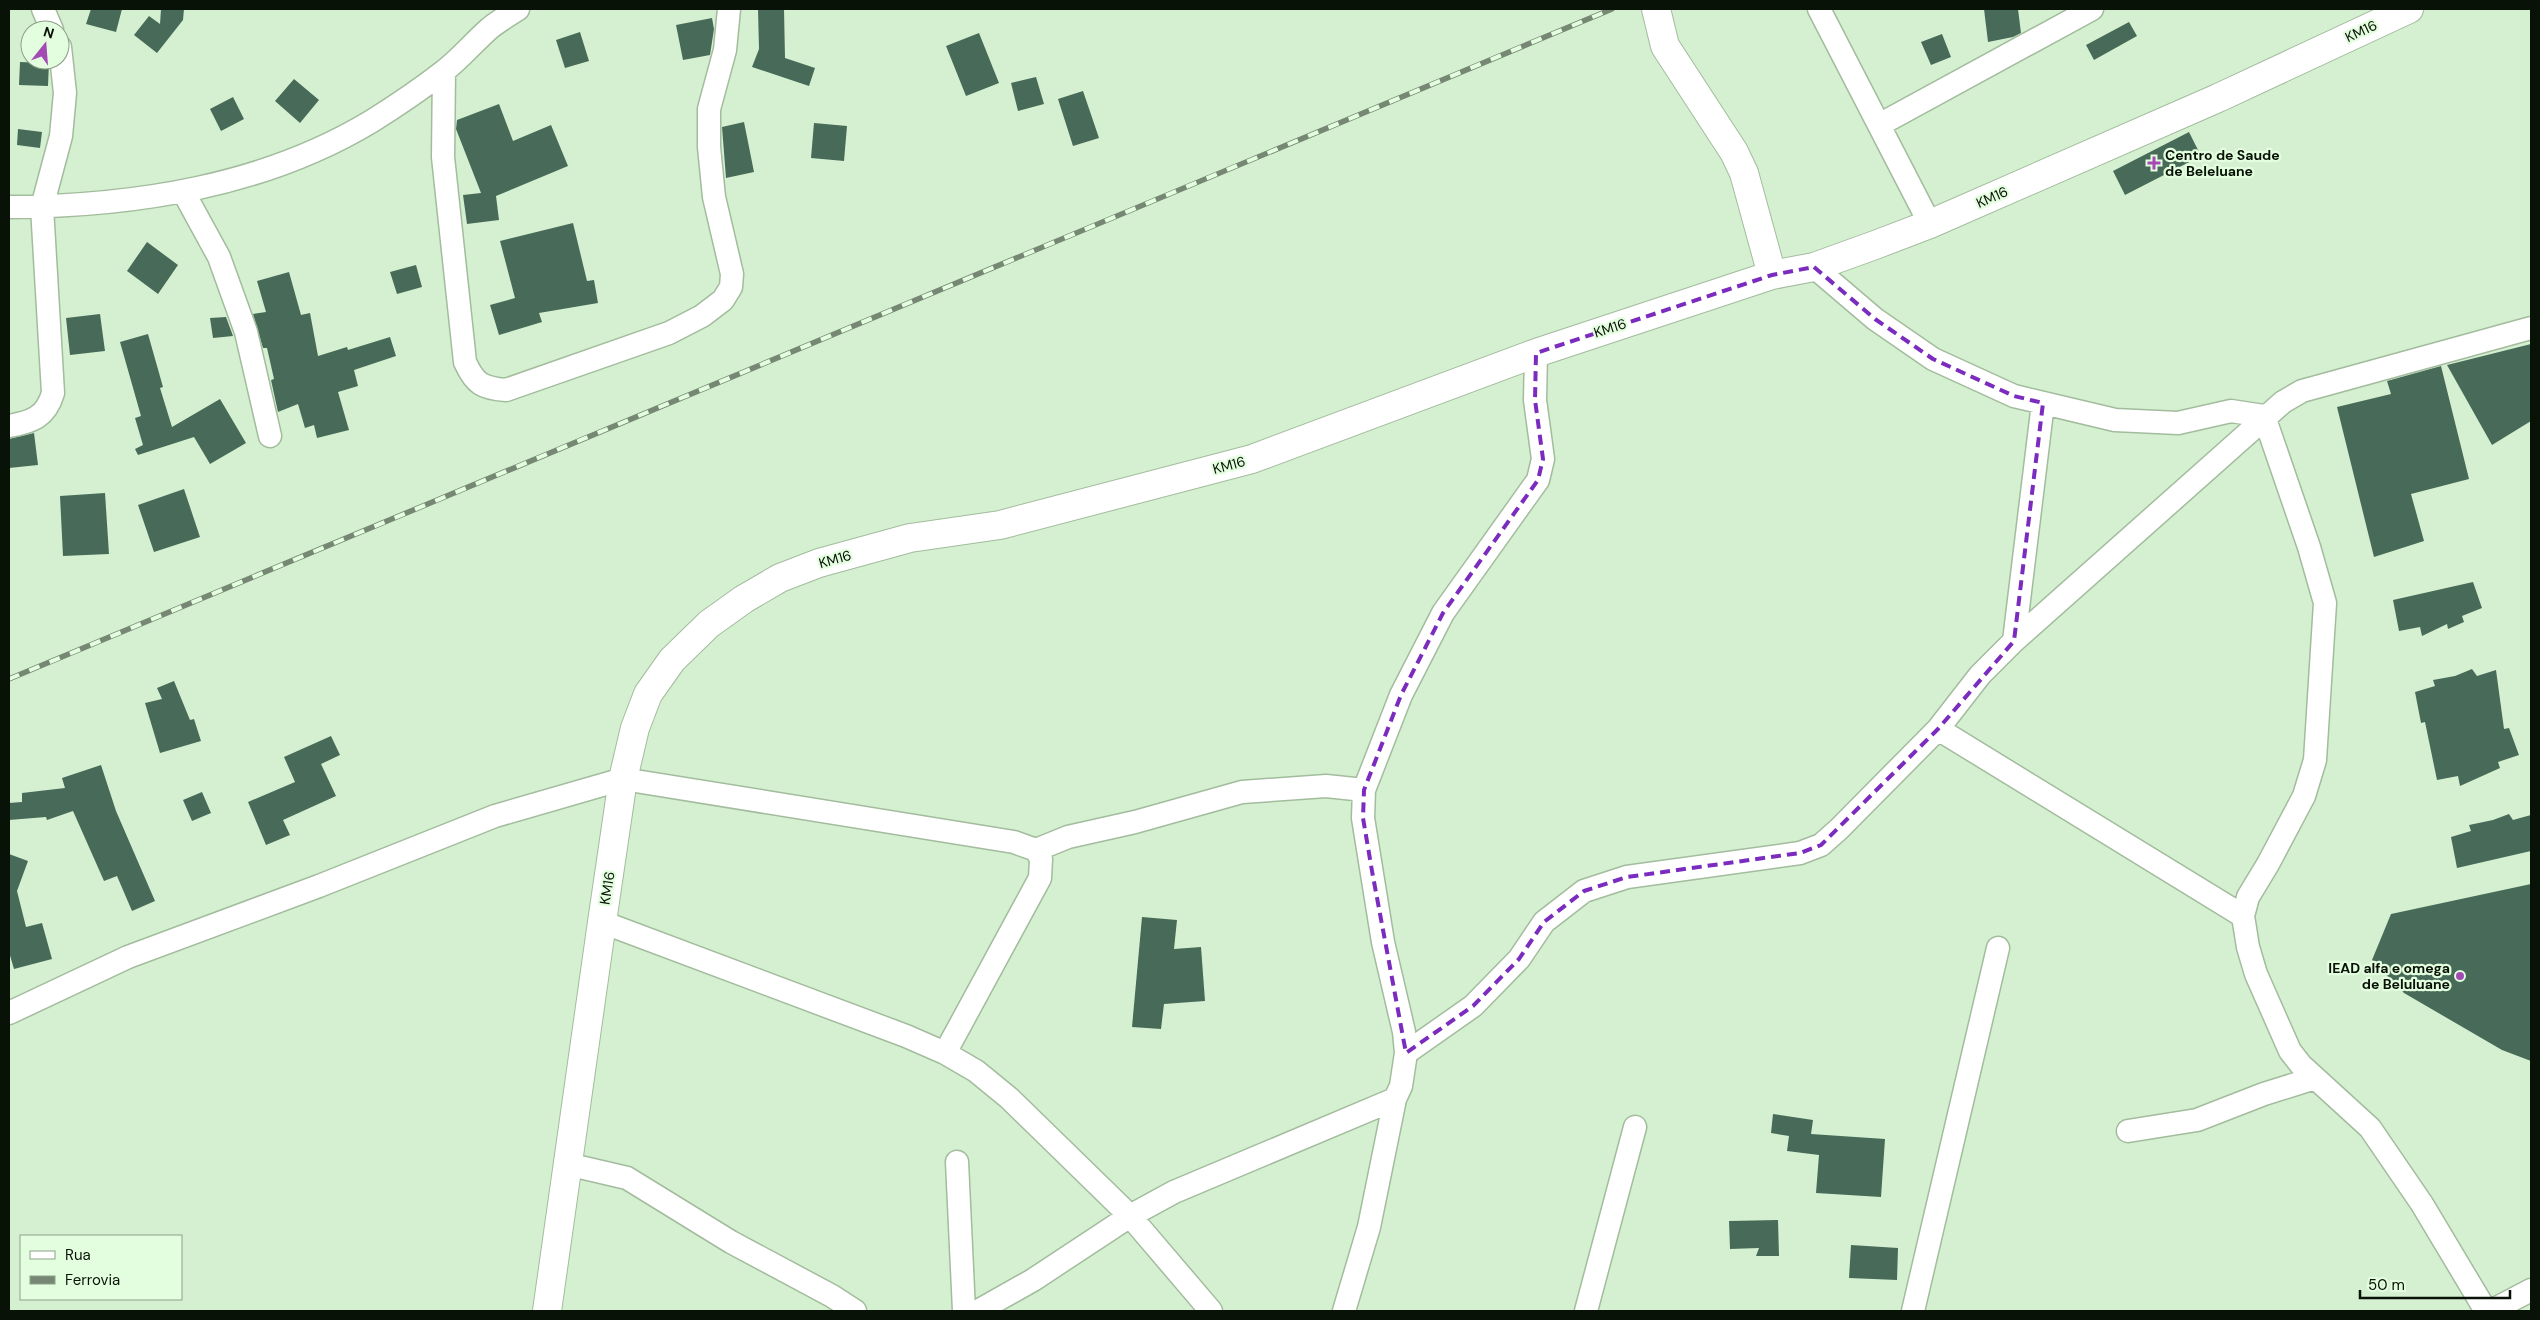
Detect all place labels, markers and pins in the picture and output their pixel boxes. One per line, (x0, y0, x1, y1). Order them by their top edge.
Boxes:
place label: Centro de Saude de Beleluane (2165, 146, 2280, 180)
marker: Centro de Saude de Beleluane (2147, 156, 2161, 170)
place label: IEAD alfa e omega de Beluluane (2328, 959, 2450, 993)
marker: IEAD alfa e omega de Beluluane (2454, 970, 2466, 982)

